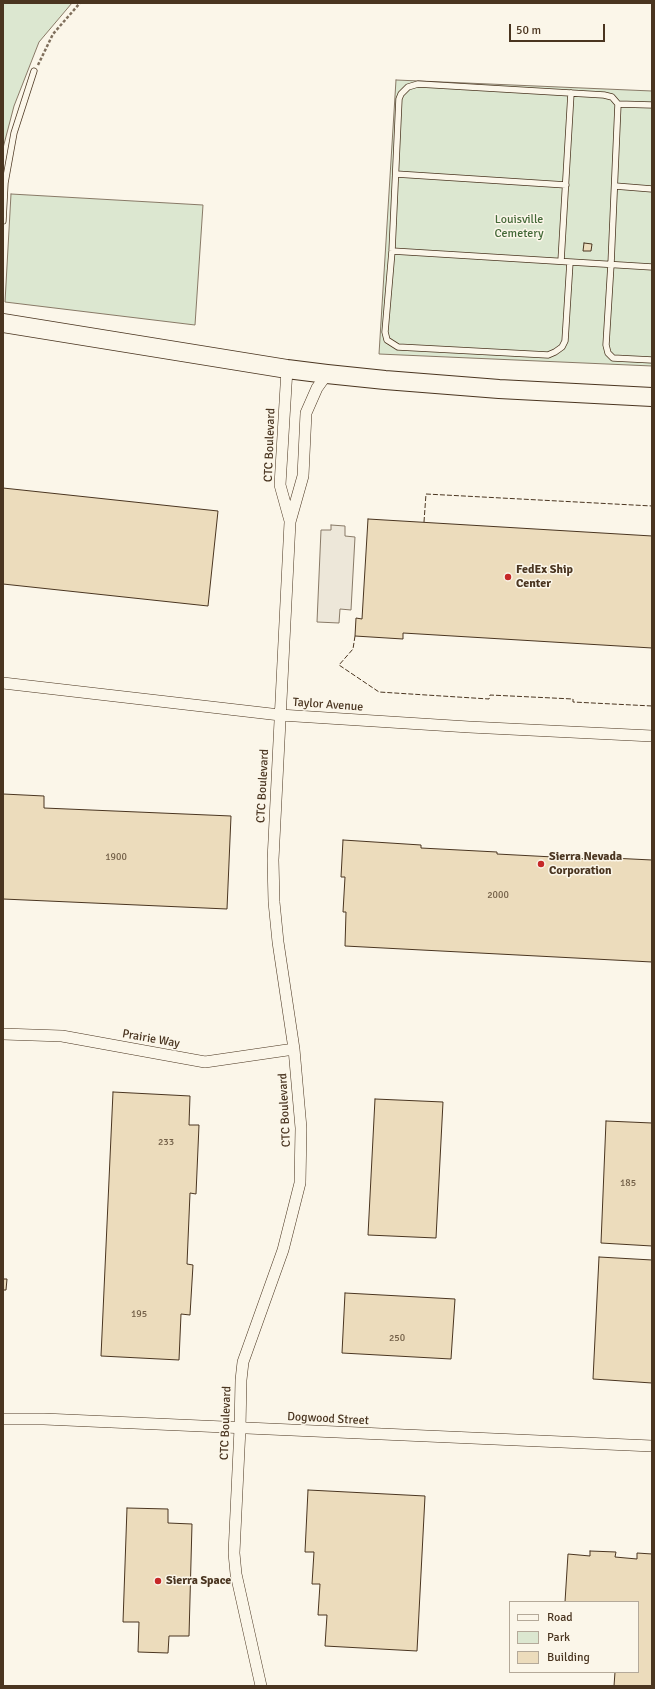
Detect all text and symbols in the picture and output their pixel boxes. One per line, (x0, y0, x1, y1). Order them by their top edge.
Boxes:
scale bar (511, 16, 607, 42)
text: 50 m (516, 23, 541, 38)
park label: Louisville Cemetery (494, 213, 544, 241)
street label: CTC Boulevard (262, 408, 278, 482)
place label: FedEx Ship Center (516, 563, 573, 591)
marker: FedEx Ship Center (503, 572, 513, 582)
street label: Taylor Avenue (292, 695, 364, 715)
street label: CTC Boulevard (254, 749, 272, 823)
place label: Sierra Nevada Corporation (549, 850, 622, 878)
house number: 1900 (105, 851, 127, 863)
marker: Sierra Nevada Corporation (536, 859, 546, 869)
house number: 2000 (487, 889, 509, 901)
street label: Prairie Way (121, 1027, 181, 1051)
street label: CTC Boulevard (276, 1073, 294, 1147)
house number: 233 (158, 1136, 174, 1148)
house number: 185 (620, 1177, 636, 1189)
house number: 195 (131, 1308, 147, 1320)
house number: 250 (389, 1332, 405, 1344)
street label: CTC Boulevard (218, 1386, 234, 1460)
street label: Dogwood Street (287, 1410, 369, 1428)
place label: Sierra Space (166, 1574, 231, 1588)
marker: Sierra Space (153, 1576, 163, 1586)
legend (509, 1601, 639, 1673)
text: Road (547, 1610, 573, 1625)
text: Park (547, 1630, 570, 1645)
text: Building (547, 1650, 590, 1665)

